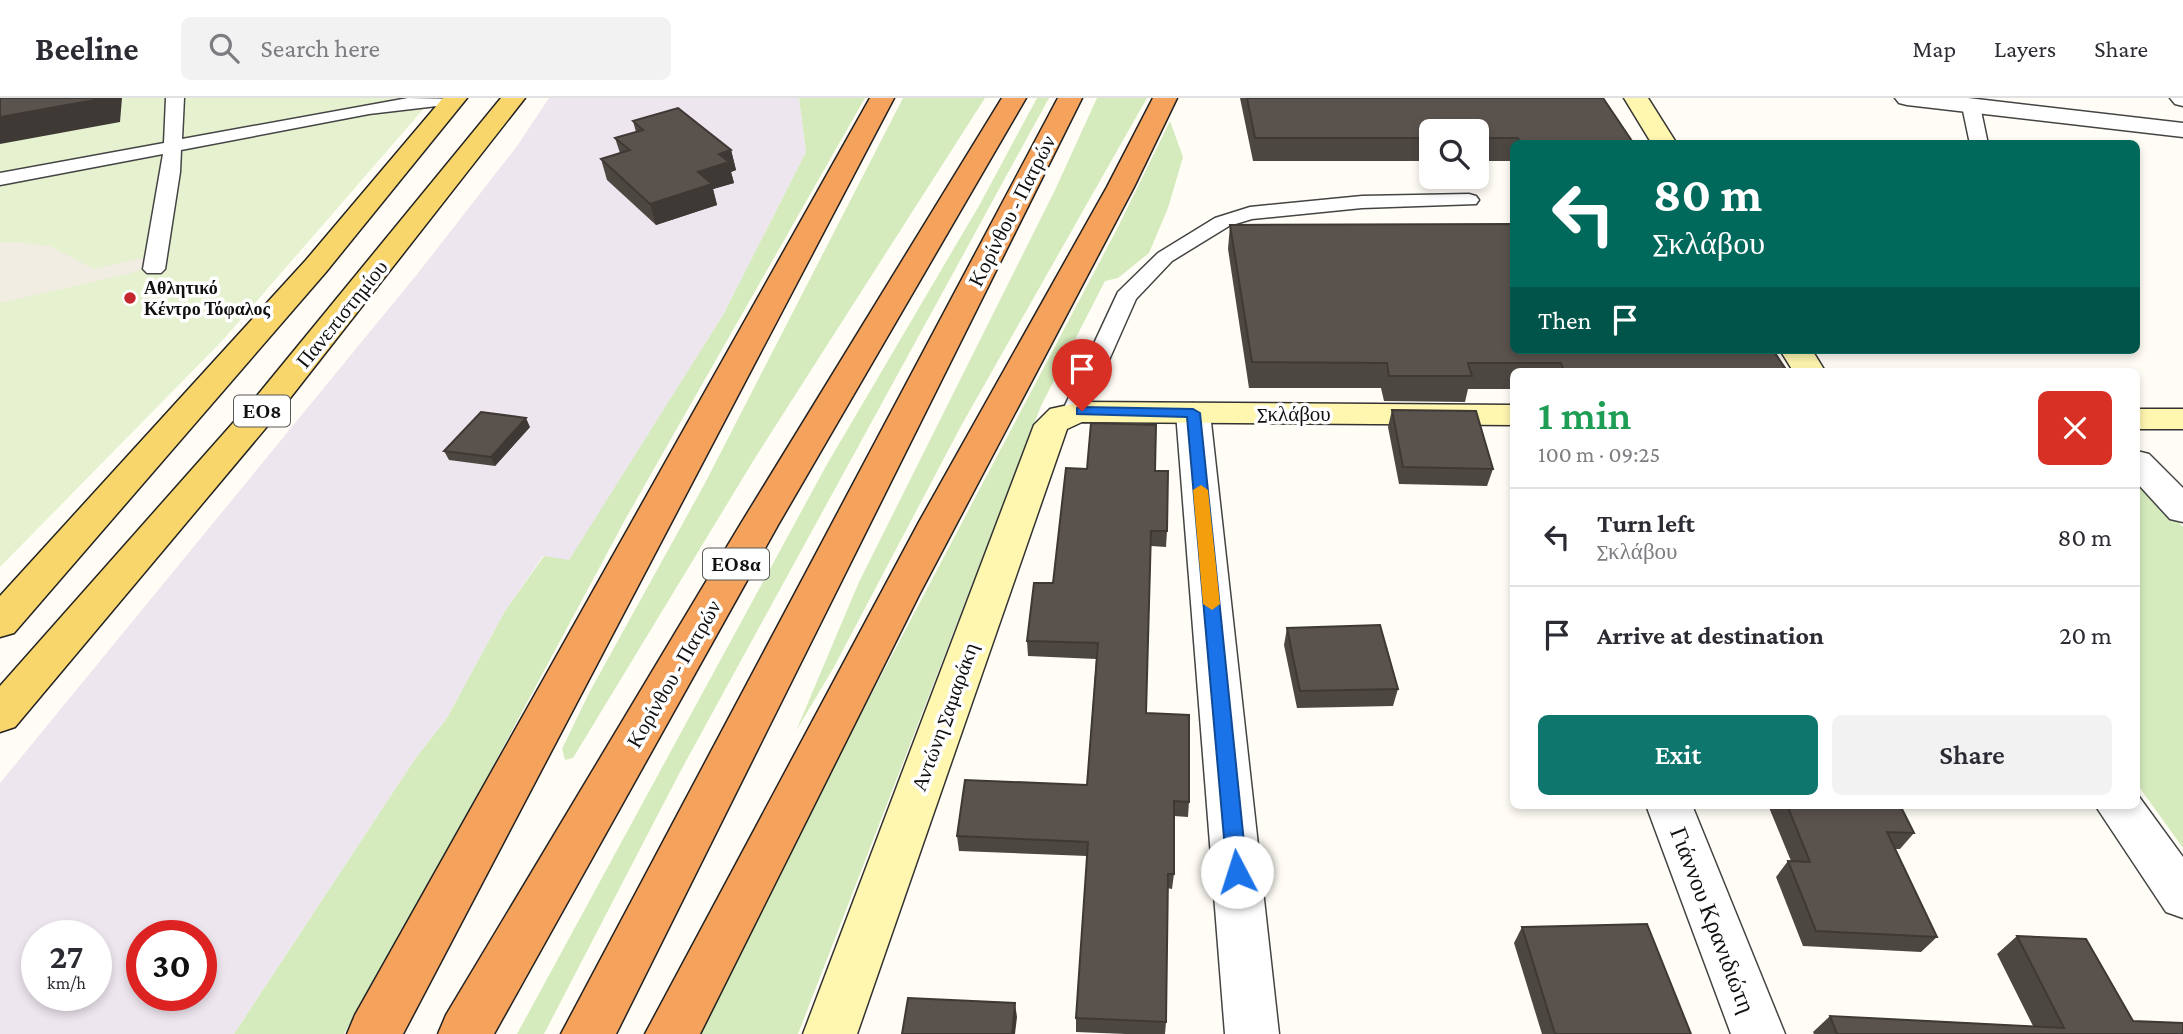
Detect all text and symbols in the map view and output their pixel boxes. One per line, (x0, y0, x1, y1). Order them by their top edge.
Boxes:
search box (181, 17, 671, 80)
icon: search (205, 29, 243, 67)
text: Beeline (35, 30, 139, 67)
text: Search here (261, 34, 380, 63)
text: Map (1912, 35, 1956, 62)
text: Layers (1994, 35, 2056, 62)
text: Share (2094, 35, 2148, 62)
map controls (1419, 119, 1489, 189)
button: search (1419, 119, 1489, 189)
street label: Κορίνθου - Πατρών (964, 132, 1060, 290)
text: 80 m (1653, 167, 1762, 222)
icon: left (1538, 168, 1629, 259)
text: Σκλάβου (1653, 225, 1765, 261)
street label: Πανεπιστημίου (291, 255, 393, 373)
place label: Αθλητικό Κέντρο Τόφαλος (144, 278, 271, 319)
marker: Αθλητικό Κέντρο Τόφαλος (122, 290, 138, 306)
icon: arrive (1606, 301, 1644, 339)
text: Then (1538, 306, 1592, 335)
pin (1052, 339, 1112, 411)
icon: arrive (1063, 350, 1101, 388)
text: 1 min (1538, 391, 1631, 438)
button: close (2038, 391, 2112, 465)
road number: ΕΟ8 (234, 396, 290, 426)
street label: Σκλάβου (1257, 402, 1331, 426)
text: 100 m · 09:25 (1538, 441, 1660, 467)
text: Turn left (1597, 509, 1695, 538)
icon: left (1538, 518, 1576, 556)
text: 80 m (2058, 523, 2112, 552)
text: Σκλάβου (1597, 538, 1677, 564)
road number: ΕΟ8α (703, 548, 769, 579)
street label: Κορίνθου - Πατρών (622, 596, 726, 752)
icon: arrive (1538, 616, 1576, 654)
text: Arrive at destination (1597, 621, 1824, 650)
text: 20 m (2059, 621, 2112, 650)
street label: Αντώνη Σαμαράκη (907, 640, 983, 794)
button: Exit (1538, 715, 1818, 795)
button: Share (1832, 715, 2112, 795)
street label: Γιάννου Κρανιδιώτη (1665, 823, 1761, 1017)
position arrow (1200, 835, 1274, 909)
speed limit sign: 30 (126, 920, 217, 1011)
text: 27 (50, 937, 83, 976)
text: km/h (47, 973, 86, 993)

